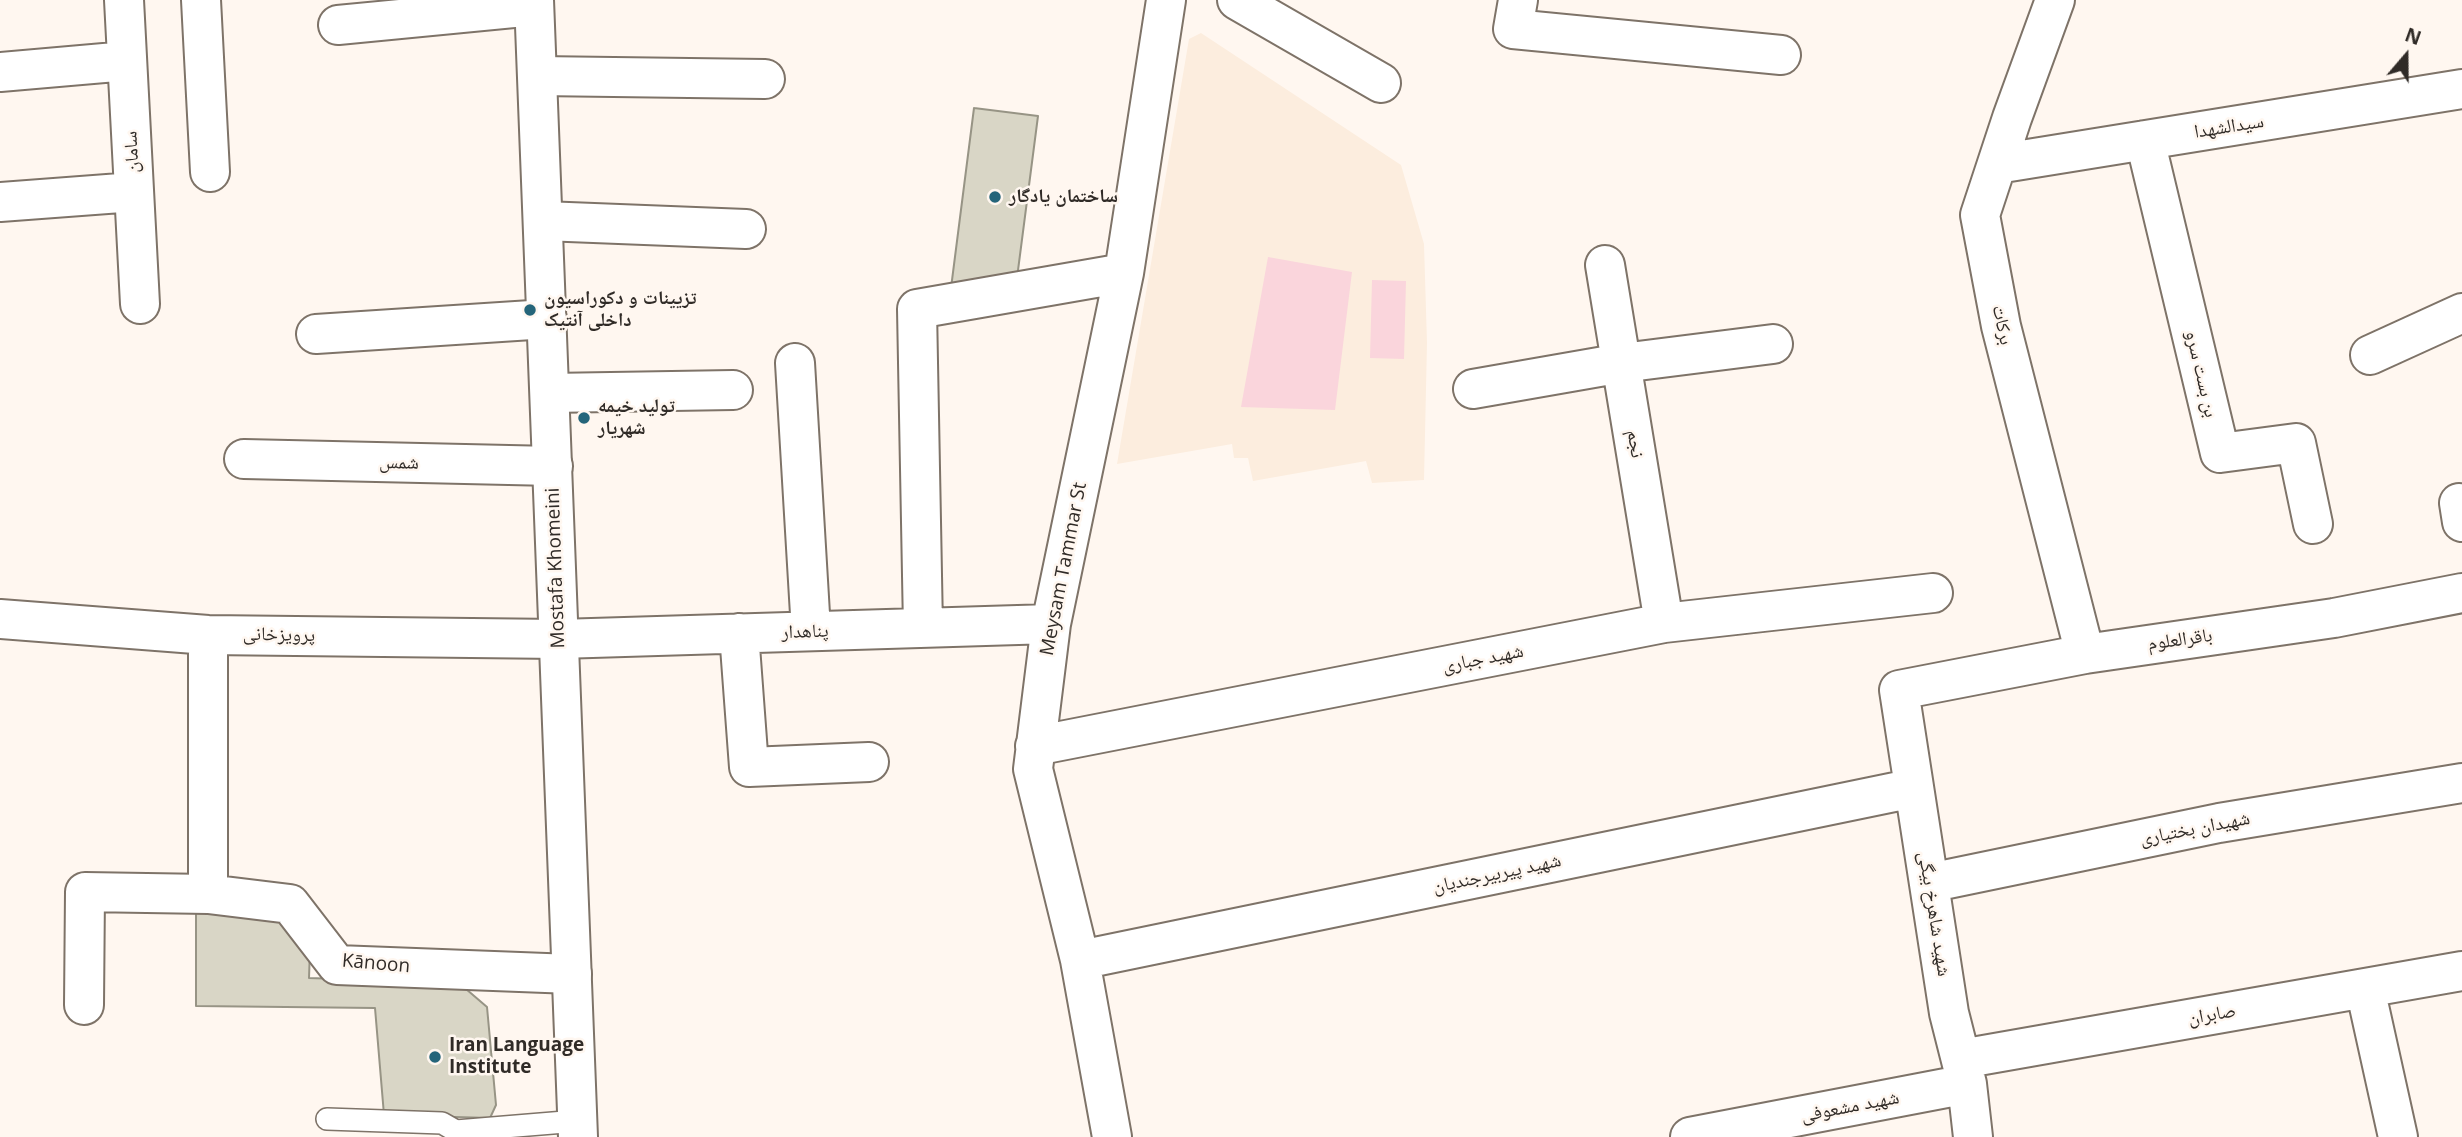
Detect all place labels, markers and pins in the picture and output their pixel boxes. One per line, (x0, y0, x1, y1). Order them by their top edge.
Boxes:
place label: ساختمان یادگار (1009, 186, 1118, 208)
marker: ساختمان یادگار (987, 189, 1003, 205)
place label: تزیینات و دکوراسیون داخلی آنتیک (544, 288, 696, 332)
marker: تزیینات و دکوراسیون داخلی آنتیک (522, 302, 538, 318)
place label: تولید خیمه شهریار (598, 396, 675, 440)
marker: تولید خیمه شهریار (576, 410, 592, 426)
place label: Iran Language Institute (449, 1035, 584, 1079)
marker: Iran Language Institute (427, 1049, 443, 1065)

